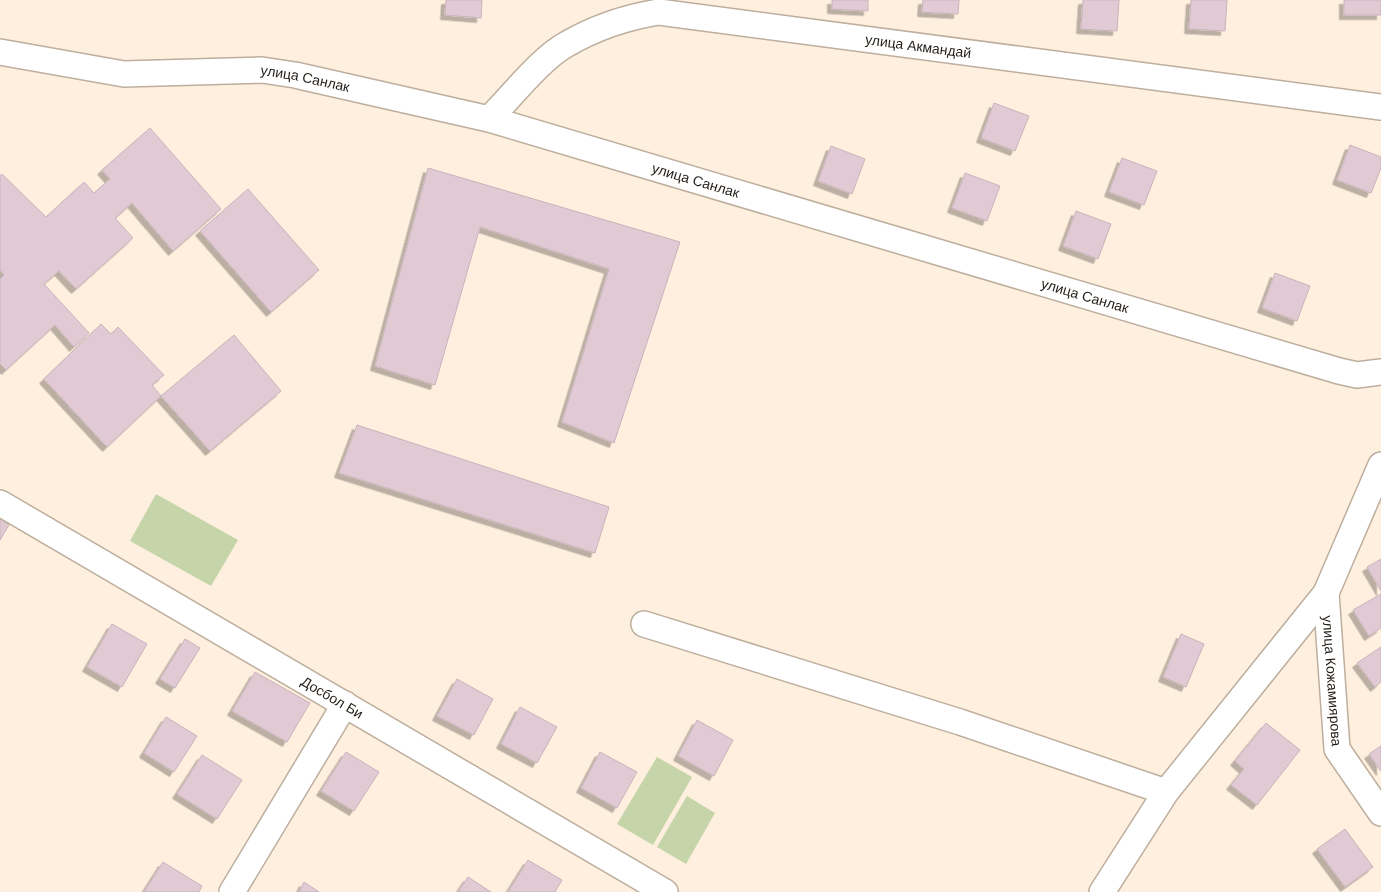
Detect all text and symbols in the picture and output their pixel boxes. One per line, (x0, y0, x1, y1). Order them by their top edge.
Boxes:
street label: улица Акмандай (864, 31, 972, 61)
street label: улица Санлак (260, 62, 352, 95)
street label: улица Санлак (650, 160, 742, 201)
street label: улица Санлак (1039, 275, 1131, 316)
street label: улица Кожамиярова (1320, 615, 1345, 747)
street label: Досбол Би (298, 673, 366, 722)

